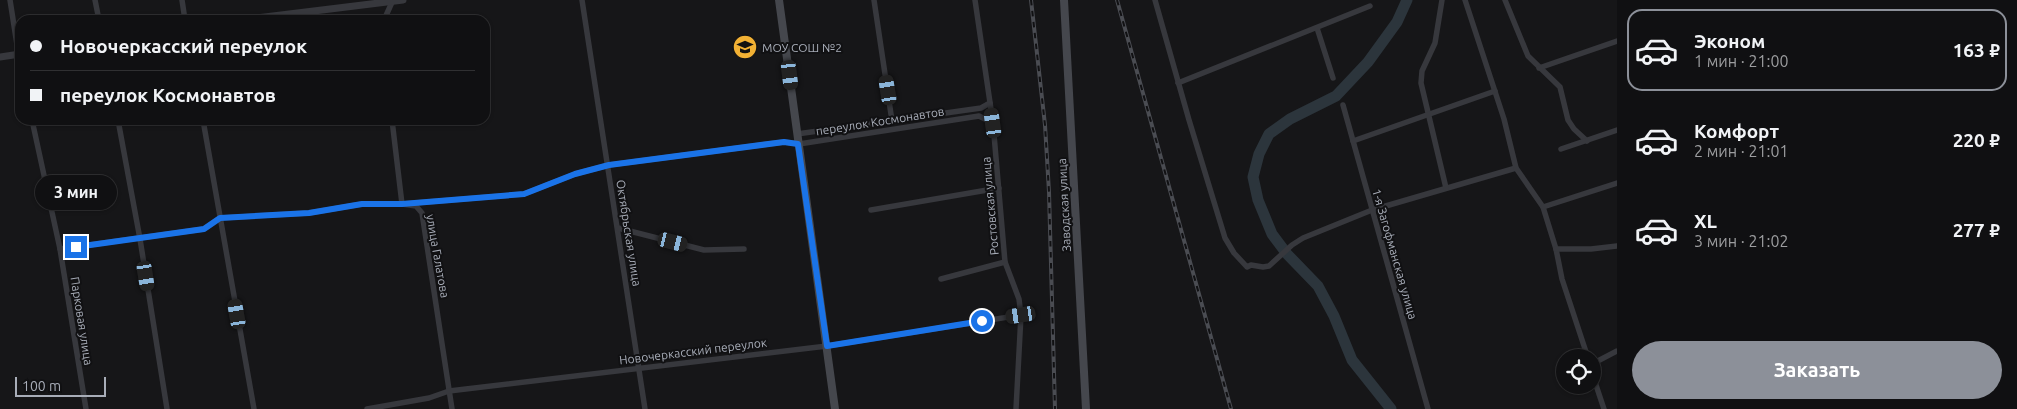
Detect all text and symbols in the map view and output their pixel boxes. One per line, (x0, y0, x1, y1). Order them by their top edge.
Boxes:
icon: car (1634, 28, 1679, 73)
text: Эконом (1694, 30, 1765, 52)
school or university icon: МОУ СОШ №2 (732, 34, 758, 60)
text: Новочеркасский переулок (60, 35, 307, 57)
text: 163 ₽ (1953, 39, 2000, 61)
place label: МОУ СОШ №2 (762, 41, 842, 54)
text: 1 мин · 21:00 (1694, 52, 1788, 70)
car (780, 59, 799, 91)
car (878, 74, 897, 106)
text: переулок Космонавтов (60, 84, 276, 106)
street label: переулок Космонавтов (815, 104, 945, 138)
car (983, 107, 1002, 139)
icon: car (1634, 118, 1679, 163)
text: Комфорт (1694, 120, 1779, 142)
text: 220 ₽ (1953, 129, 2000, 151)
text: 2 мин · 21:01 (1694, 142, 1788, 160)
street label: Ростовская улица (979, 156, 1001, 256)
street label: Заводская улица (1055, 158, 1073, 252)
callout: 3 мин (35, 174, 117, 210)
street label: Октябрьская улица (614, 179, 644, 287)
text: 3 мин (54, 183, 98, 201)
street label: 1-я Загофманская улица (1370, 187, 1420, 321)
icon: car (1634, 208, 1679, 253)
text: XL (1694, 210, 1717, 232)
street label: улица Галатова (424, 213, 452, 299)
text: 277 ₽ (1953, 219, 2000, 241)
car (656, 231, 689, 253)
text: 3 мин · 21:02 (1694, 232, 1788, 250)
route end (65, 236, 87, 258)
car (136, 260, 155, 292)
street label: Парковая улица (69, 276, 95, 366)
car (227, 298, 246, 330)
car (1005, 305, 1036, 325)
route start (971, 310, 993, 332)
street label: Новочеркасский переулок (618, 335, 768, 367)
button: Заказать (1632, 341, 2002, 399)
map controls (1556, 349, 1601, 394)
button: locate (1556, 349, 1601, 394)
scale bar (15, 374, 106, 397)
text: 100 m (22, 378, 61, 394)

